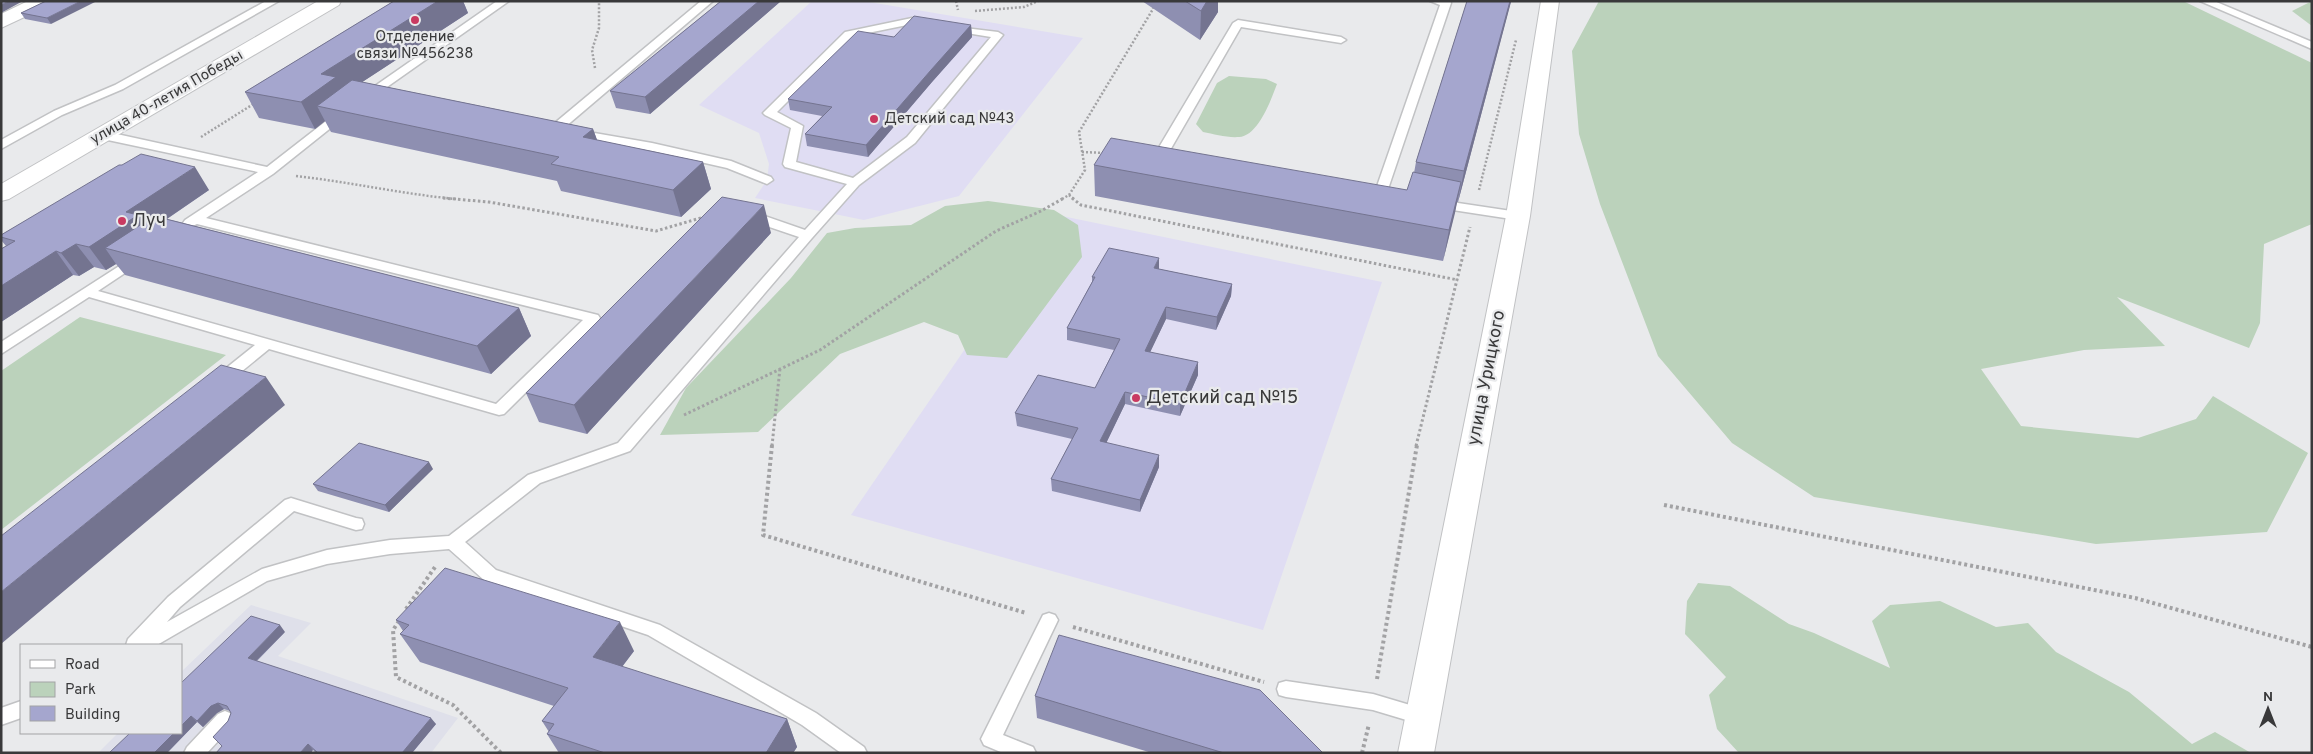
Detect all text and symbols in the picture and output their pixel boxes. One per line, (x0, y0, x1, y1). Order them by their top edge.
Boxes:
marker: Отделение связи №456238 (409, 14, 421, 26)
place label: Отделение связи №456238 (357, 28, 473, 64)
street label: улица 40-летия Победы (87, 46, 247, 150)
place label: Детский сад №43 (884, 110, 1014, 129)
marker: Детский сад №43 (868, 113, 880, 125)
place label: Луч (132, 210, 166, 233)
marker: Луч (116, 215, 128, 227)
street label: улица Урицкого (1463, 308, 1511, 448)
place label: Детский сад №15 (1146, 387, 1298, 410)
marker: Детский сад №15 (1130, 392, 1142, 404)
legend (20, 644, 182, 734)
text: Road (65, 656, 100, 675)
text: Park (65, 681, 96, 700)
north arrow (2243, 684, 2293, 734)
text: N (2263, 689, 2273, 706)
text: Building (65, 706, 120, 725)

